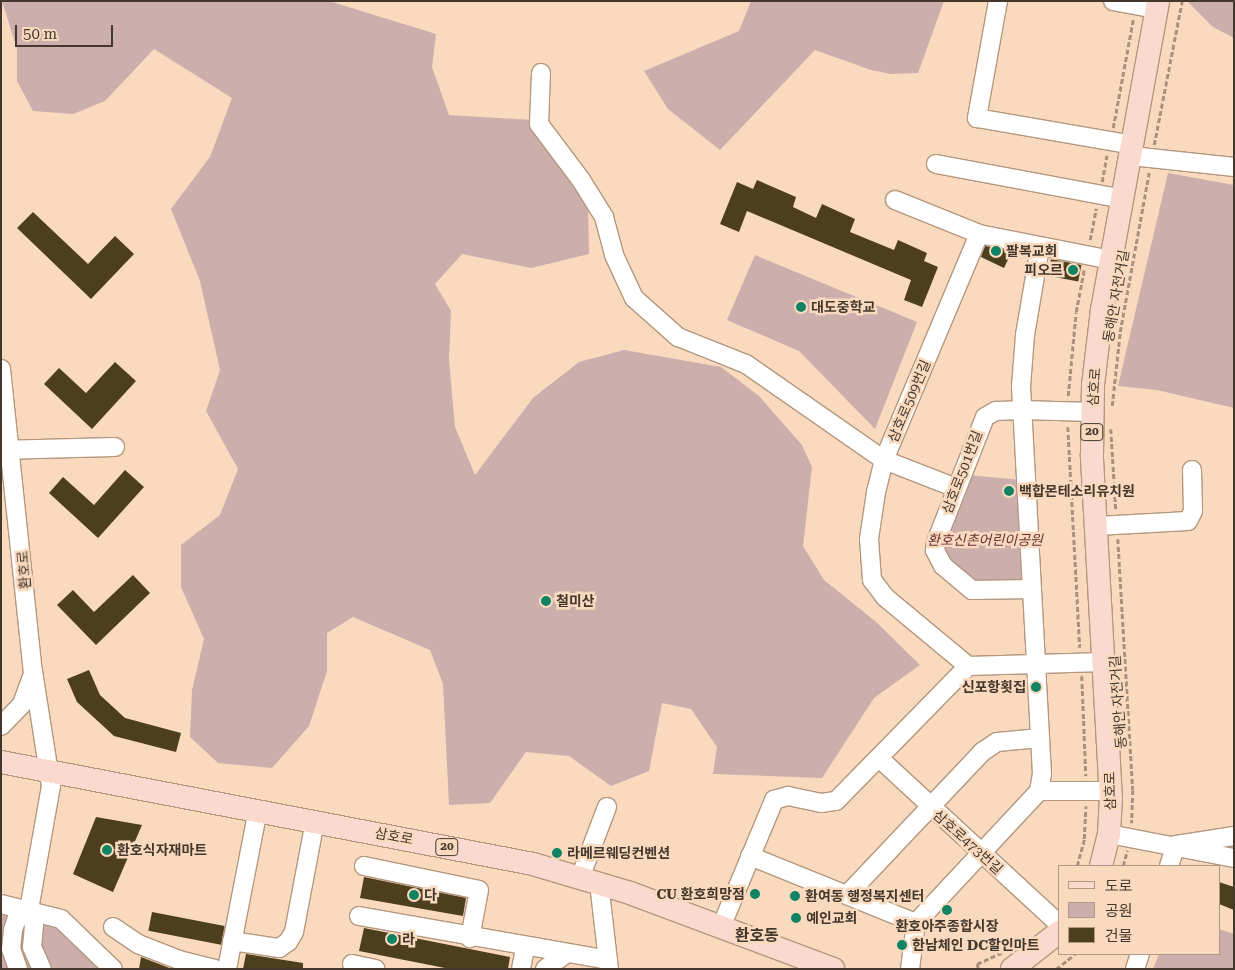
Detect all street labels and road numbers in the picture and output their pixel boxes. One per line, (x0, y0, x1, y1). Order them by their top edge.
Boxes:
street label: 동해안 자전거길 (1100, 248, 1132, 344)
street label: 삼호로509번길 (884, 357, 934, 445)
street label: 삼호로 (1084, 367, 1104, 407)
road number: 20 (1080, 422, 1104, 442)
street label: 삼호로501번길 (938, 428, 986, 516)
street label: 환호로 (14, 550, 34, 590)
street label: 동해안 자전거길 (1106, 655, 1130, 749)
street label: 삼호로 (1101, 772, 1119, 810)
street label: 삼호로473번길 (930, 806, 1006, 878)
street label: 삼호로 (373, 824, 415, 848)
road number: 20 (434, 838, 460, 856)

